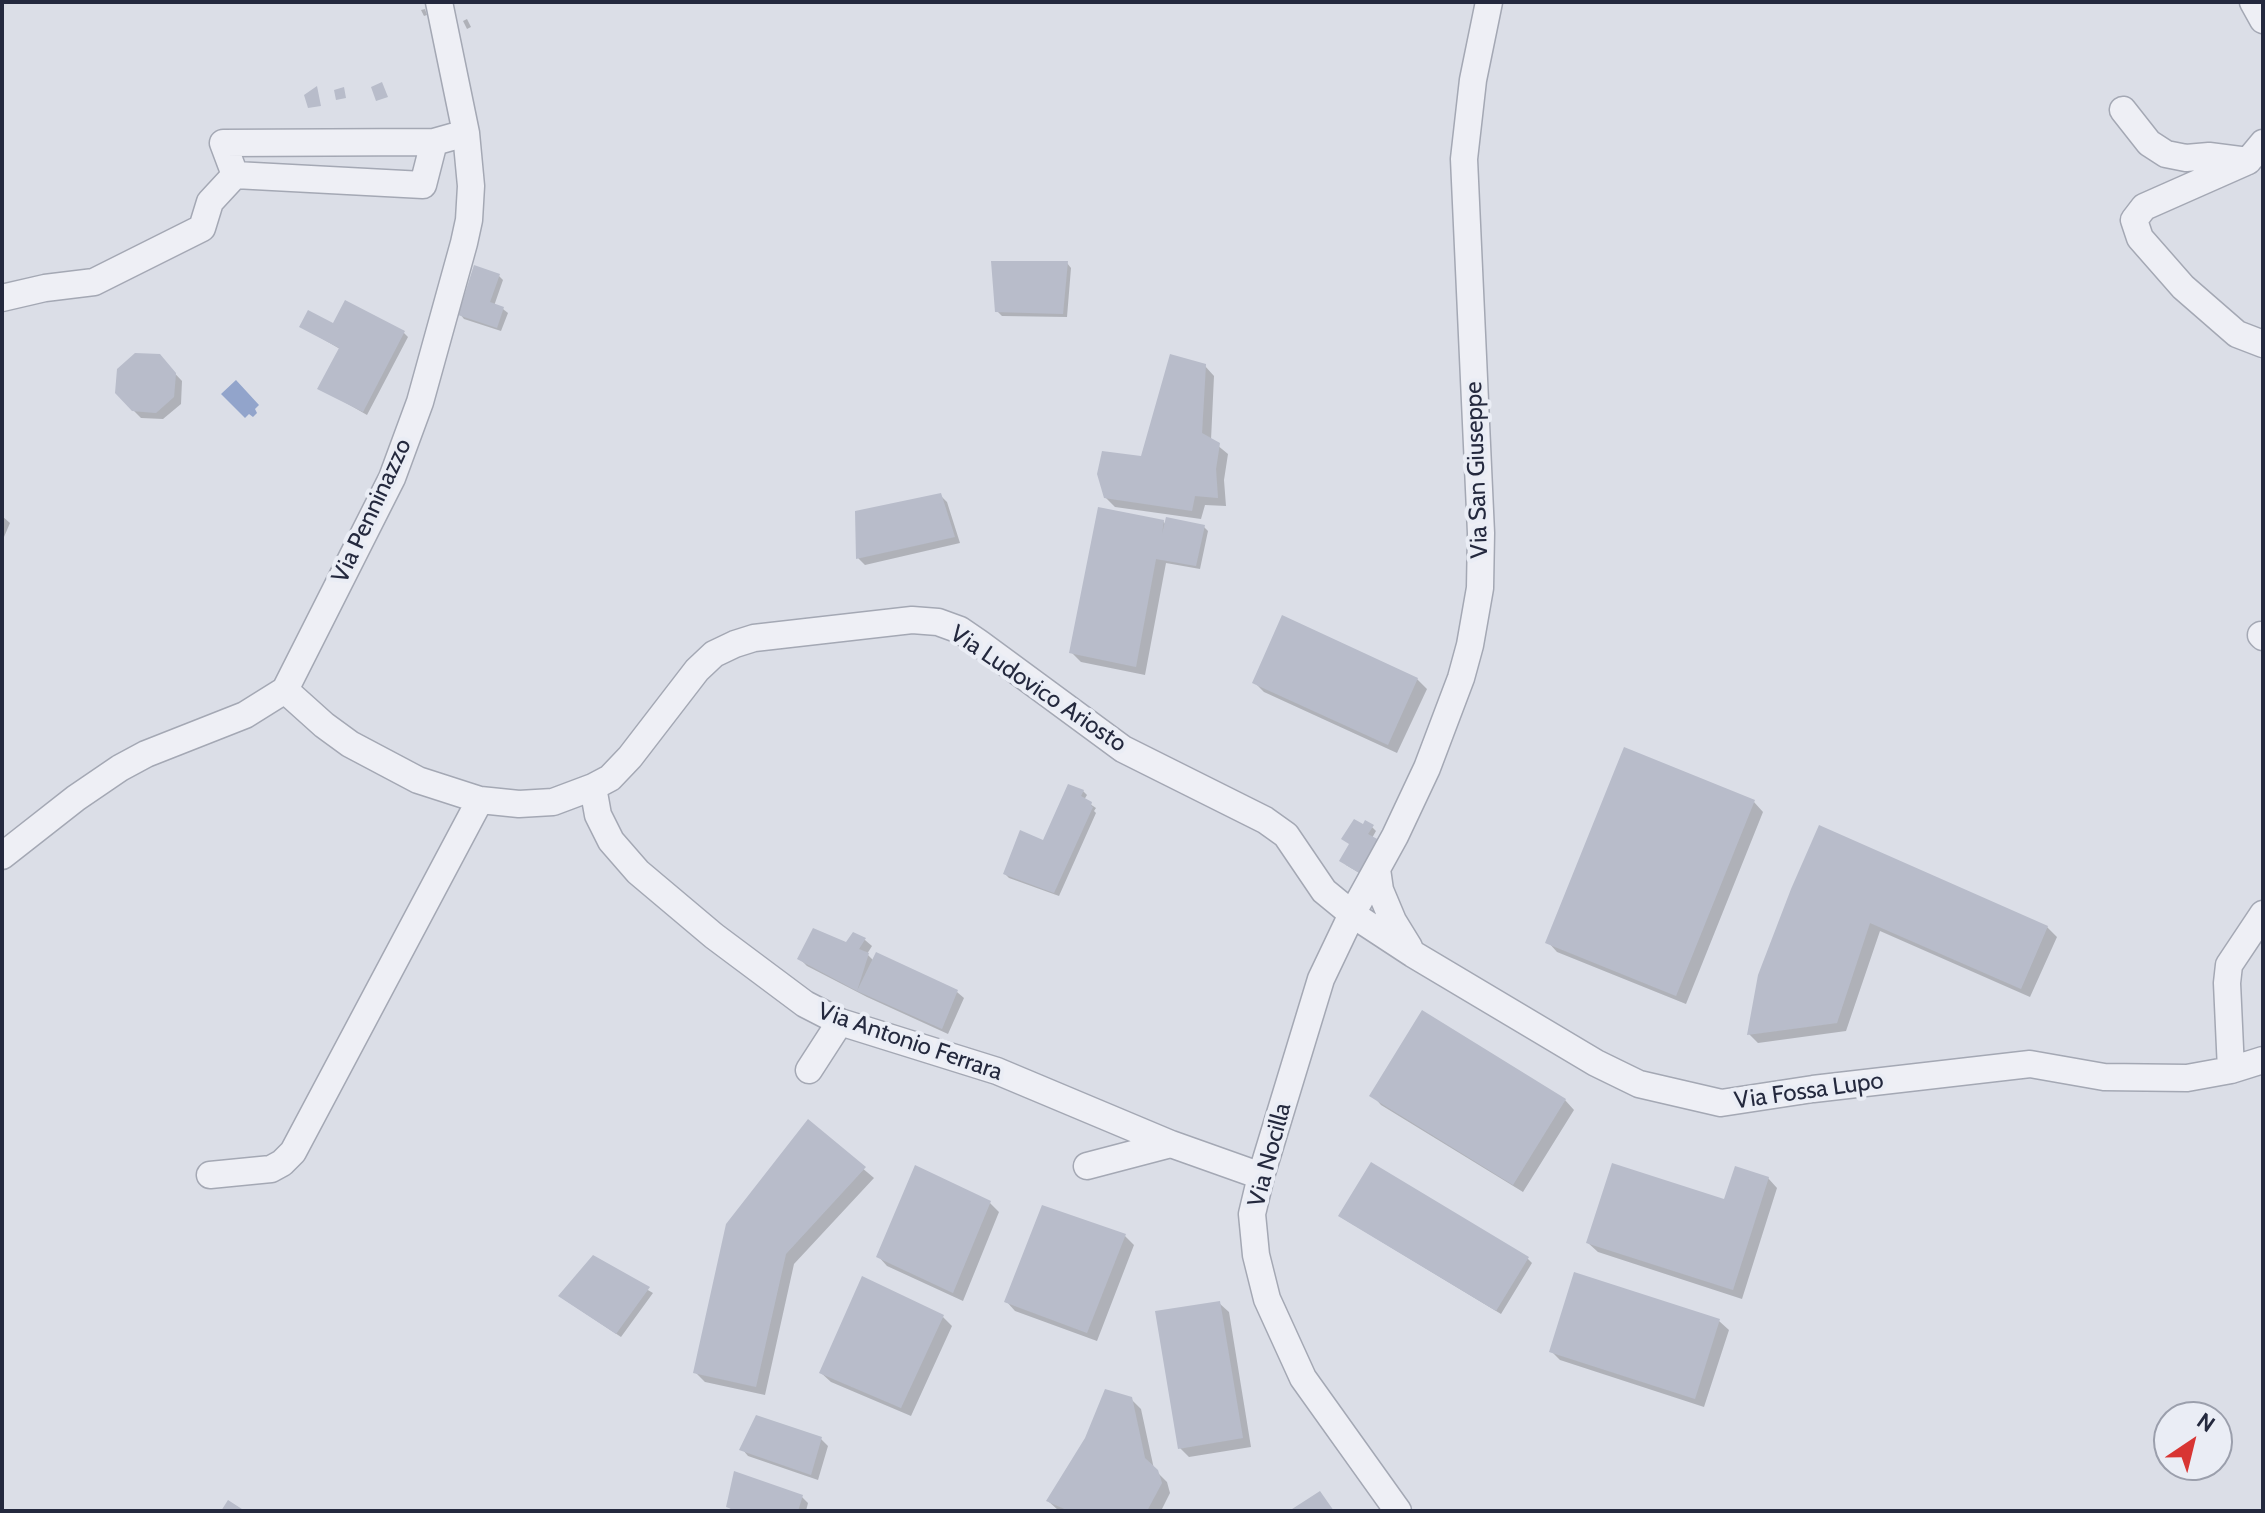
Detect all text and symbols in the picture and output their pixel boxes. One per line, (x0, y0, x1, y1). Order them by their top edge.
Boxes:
street label: Via San Giuseppe (1460, 381, 1494, 559)
street label: Via Penninazzo (326, 434, 418, 588)
street label: Via Ludovico Ariosto (944, 619, 1132, 759)
street label: Via Antonio Ferrara (814, 997, 1006, 1087)
street label: Via Fossa Lupo (1733, 1066, 1885, 1116)
street label: Via Nocilla (1242, 1100, 1298, 1210)
north arrow (2153, 1401, 2233, 1481)
text: N (2192, 1407, 2220, 1438)

